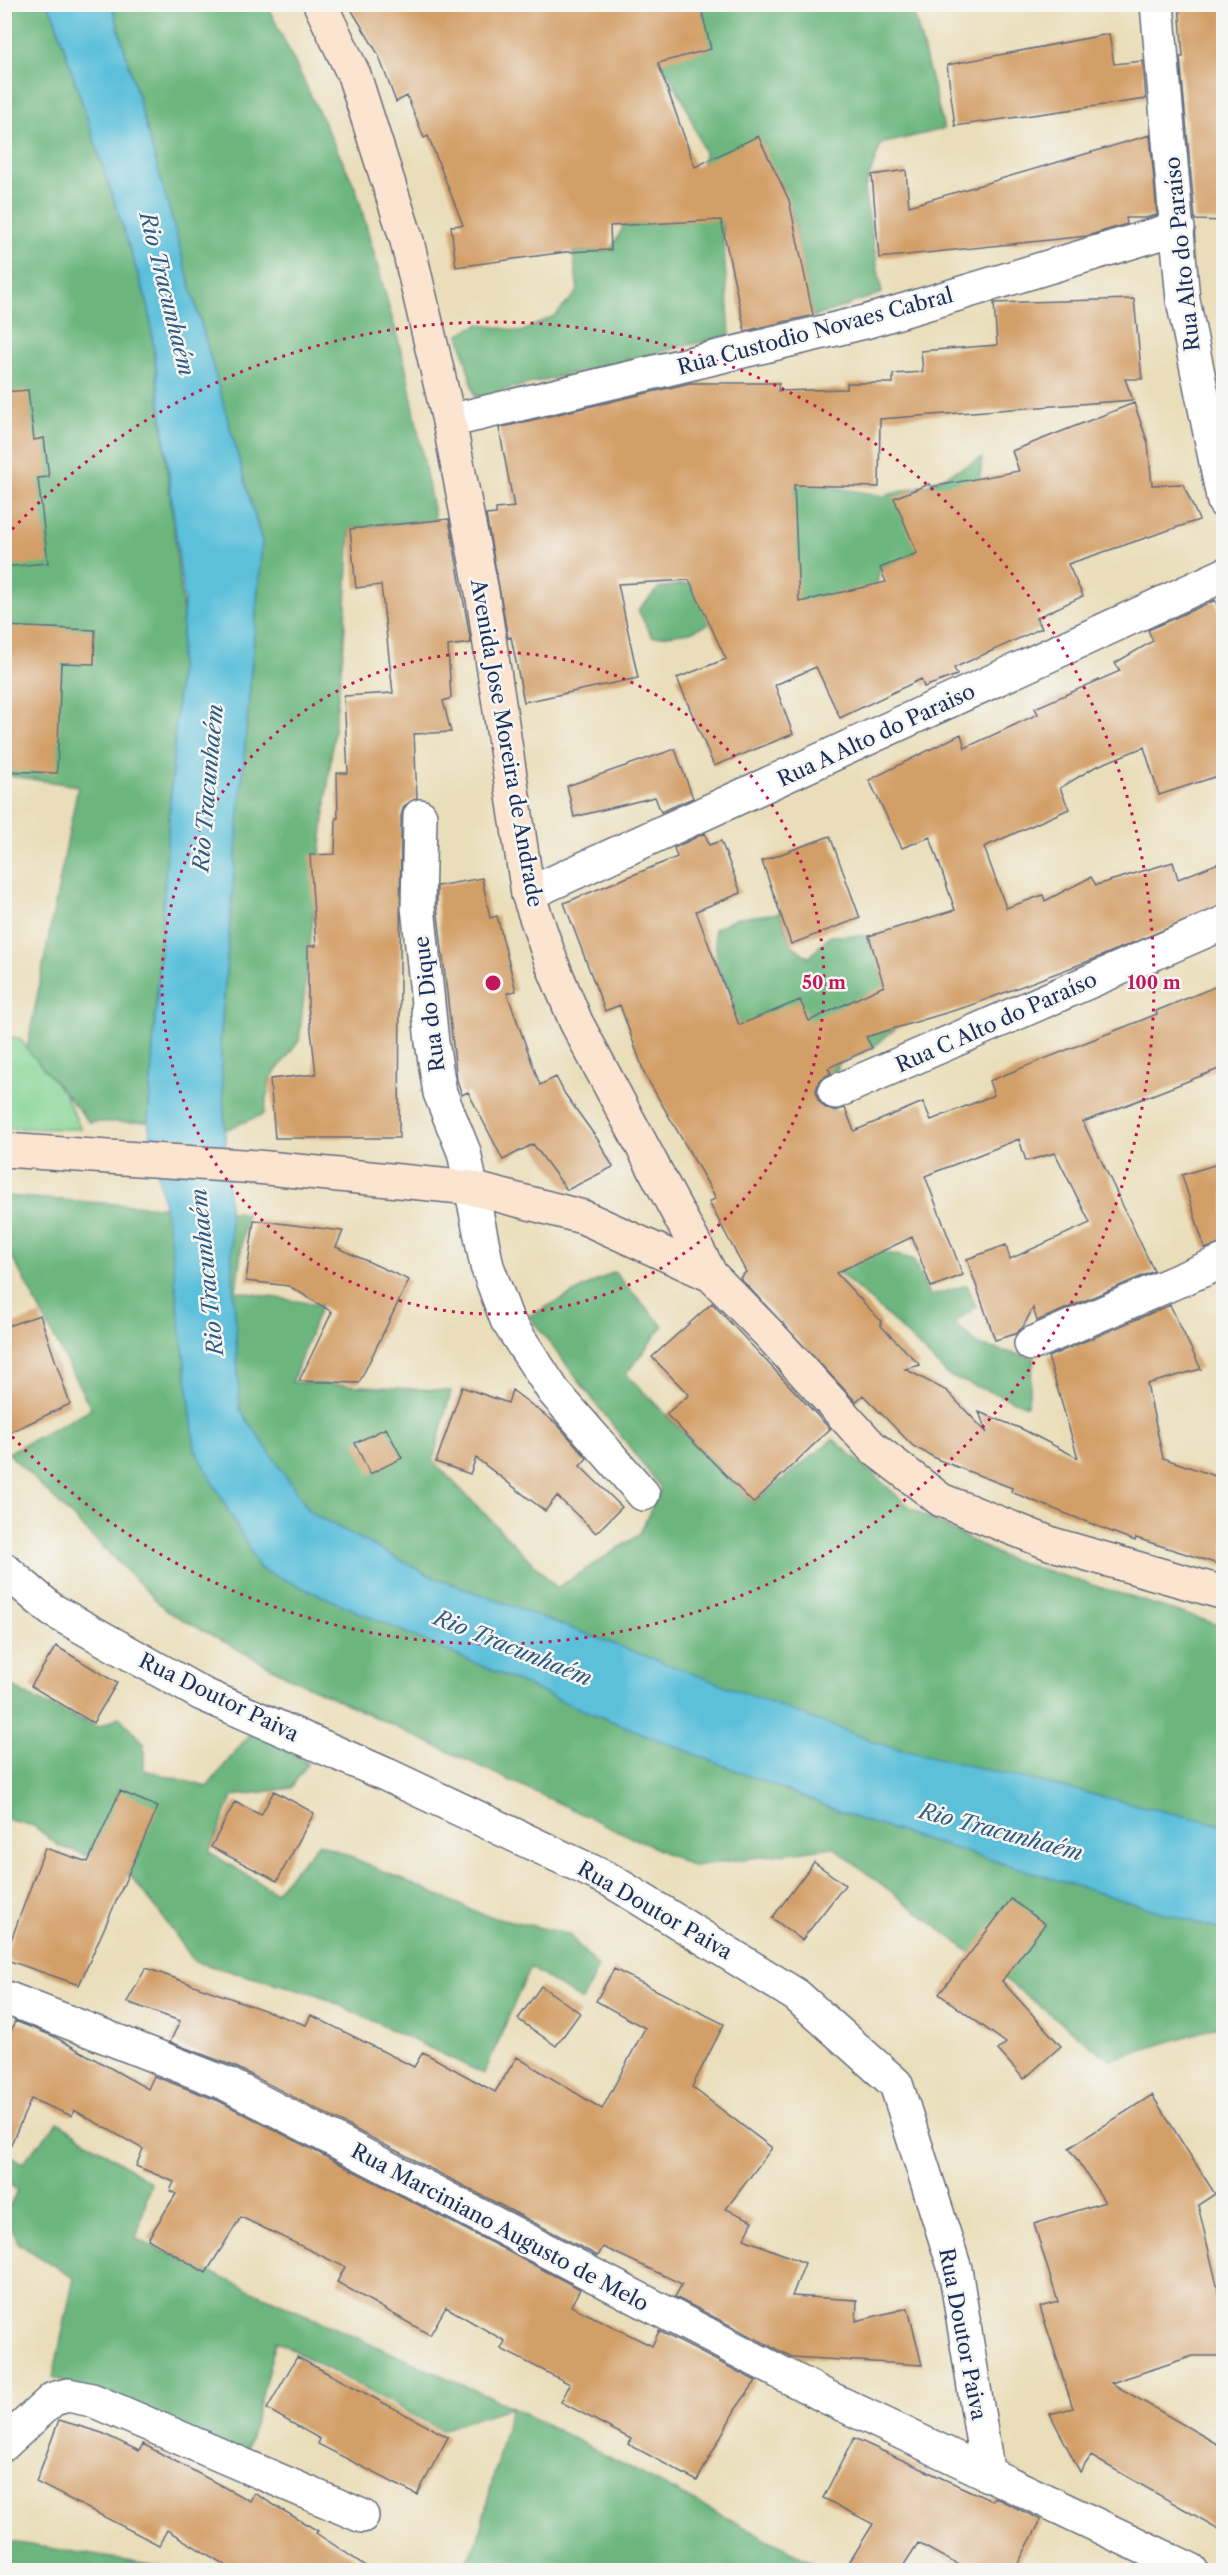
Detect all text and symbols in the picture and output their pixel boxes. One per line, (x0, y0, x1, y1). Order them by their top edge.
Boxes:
street label: Rua Alto do Paraíso (1159, 155, 1205, 353)
water label: Rio Tracunhaém (133, 207, 200, 379)
street label: Rua Custodio Novaes Cabral (674, 282, 956, 380)
street label: Avenida Jose Moreira de Andrade (466, 576, 548, 909)
street label: Rua A Alto do Paraiso (773, 678, 979, 792)
water label: Rio Tracunhaém (187, 703, 229, 875)
street label: Rua do Dique (408, 935, 450, 1073)
street label: Rua C Alto do Paraíso (892, 966, 1100, 1078)
text: 50 m (802, 972, 846, 994)
text: 100 m (1127, 972, 1181, 994)
centre of rings (483, 973, 503, 993)
water label: Rio Tracunhaém (185, 1187, 229, 1359)
water label: Rio Tracunhaém (428, 1603, 596, 1692)
street label: Rua Doutor Paiva (135, 1648, 304, 1747)
water label: Rio Tracunhaém (914, 1797, 1086, 1867)
street label: Rua Doutor Paiva (573, 1856, 738, 1965)
street label: Rua Marciniano Augusto de Melo (347, 2138, 653, 2316)
street label: Rua Doutor Paiva (934, 2246, 992, 2423)

